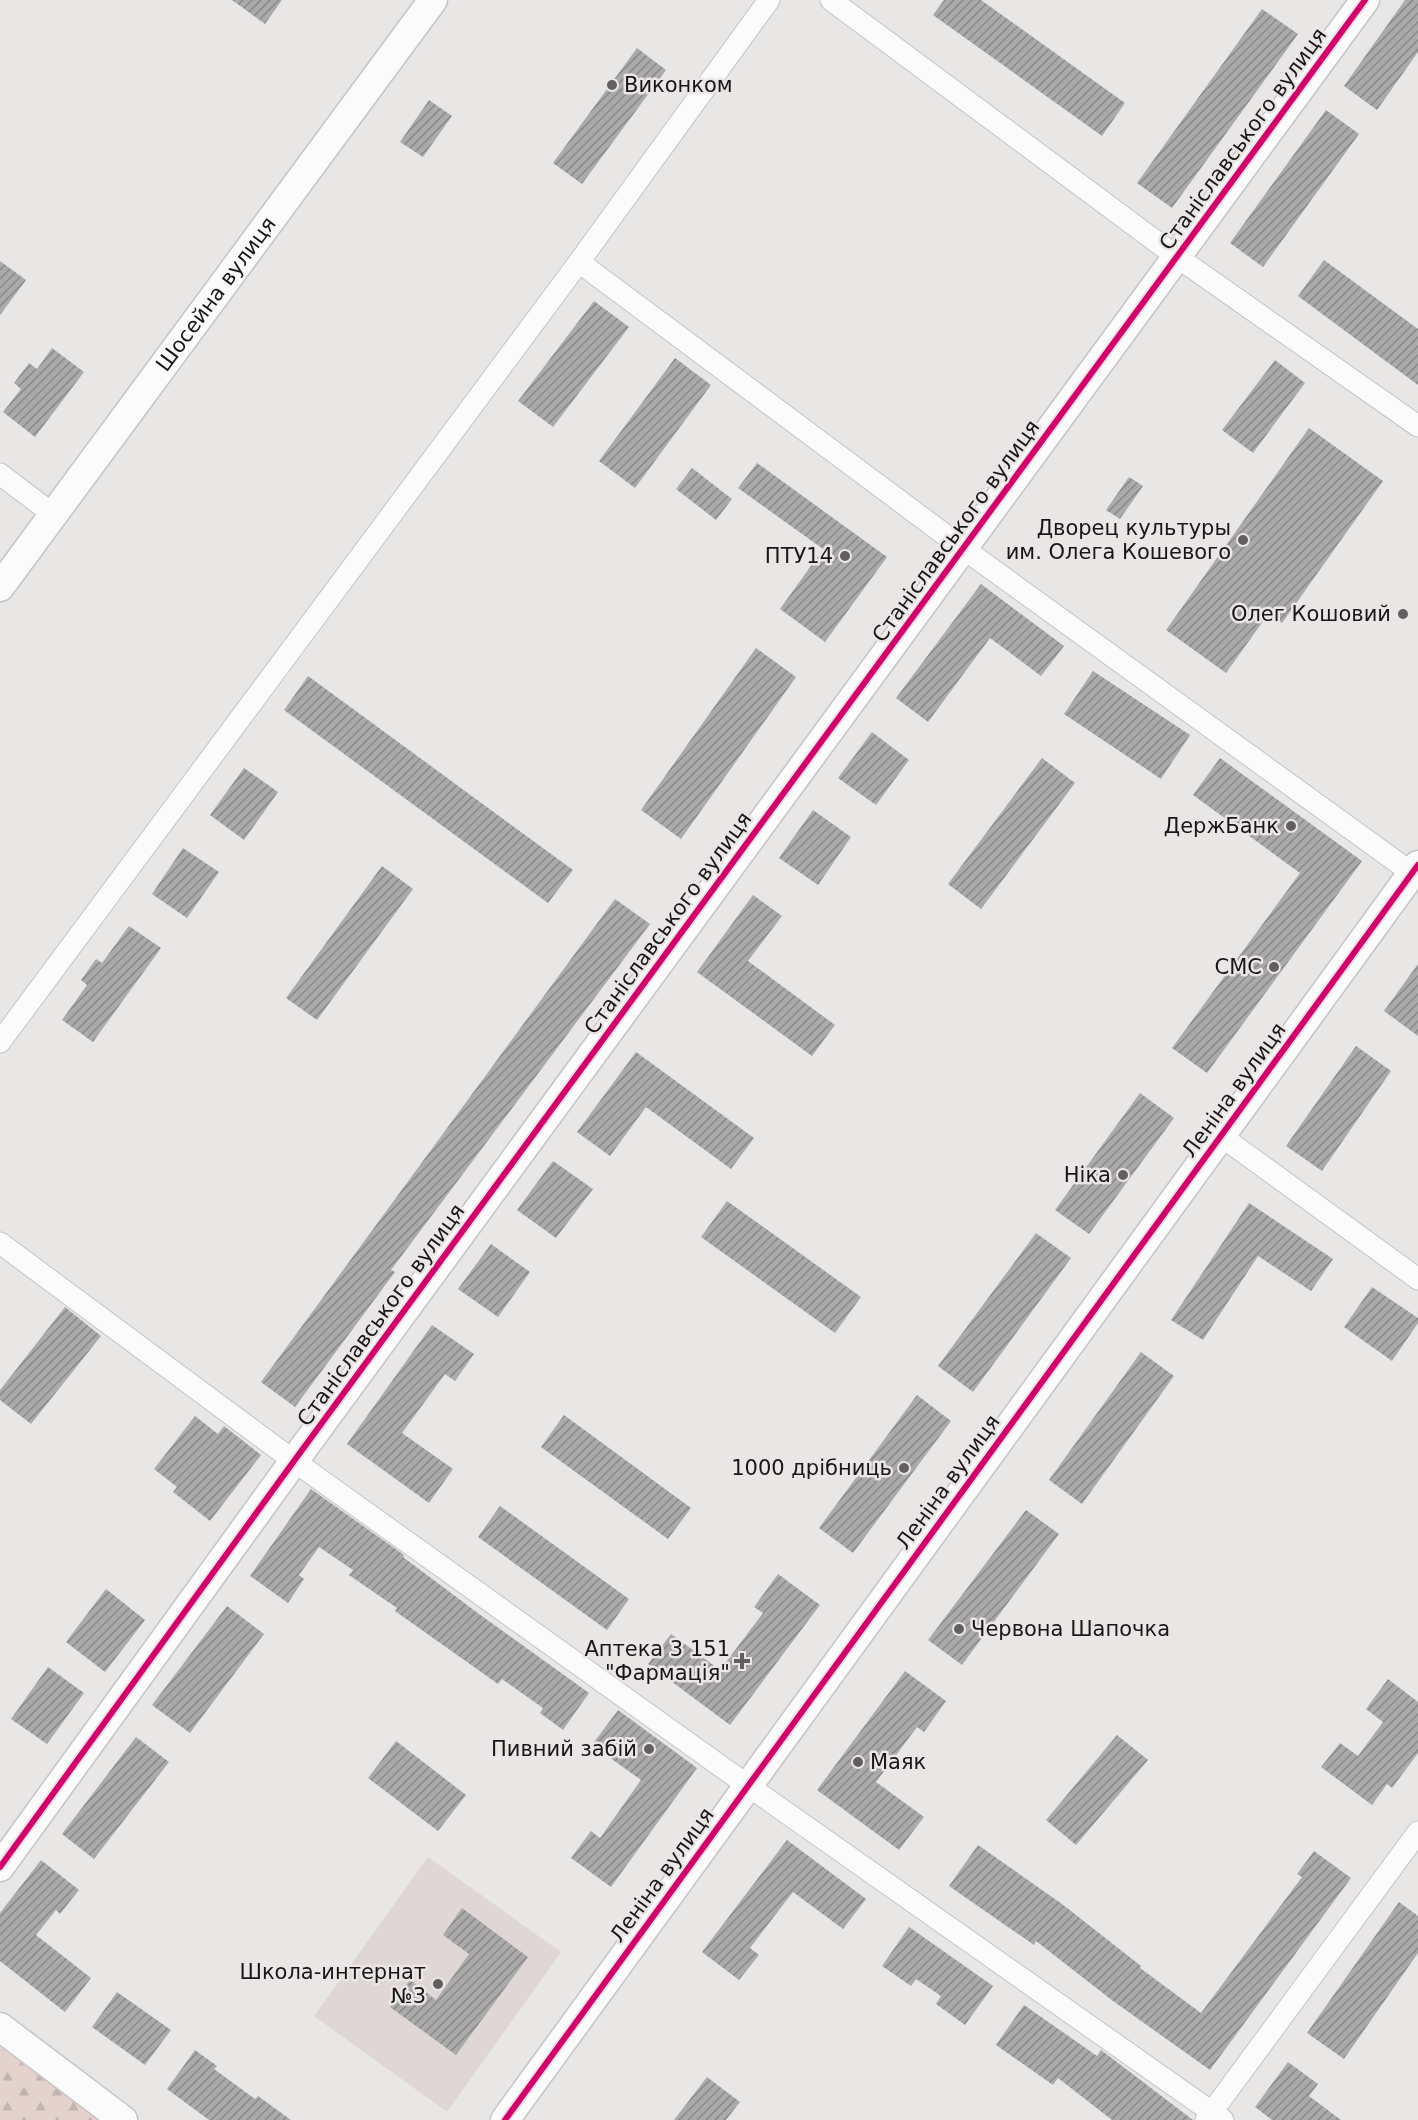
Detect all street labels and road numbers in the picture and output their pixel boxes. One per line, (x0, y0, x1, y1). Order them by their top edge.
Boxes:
street label: Станіславського вулиця (1154, 23, 1332, 255)
street label: Шосейна вулиця (151, 212, 281, 376)
street label: Станіславського вулиця (867, 415, 1045, 647)
street label: Станіславського вулиця (579, 807, 757, 1039)
street label: Леніна вулиця (1177, 1018, 1291, 1162)
street label: Станіславського вулиця (292, 1199, 470, 1431)
street label: Леніна вулиця (891, 1410, 1005, 1554)
street label: Леніна вулиця (605, 1803, 719, 1947)

